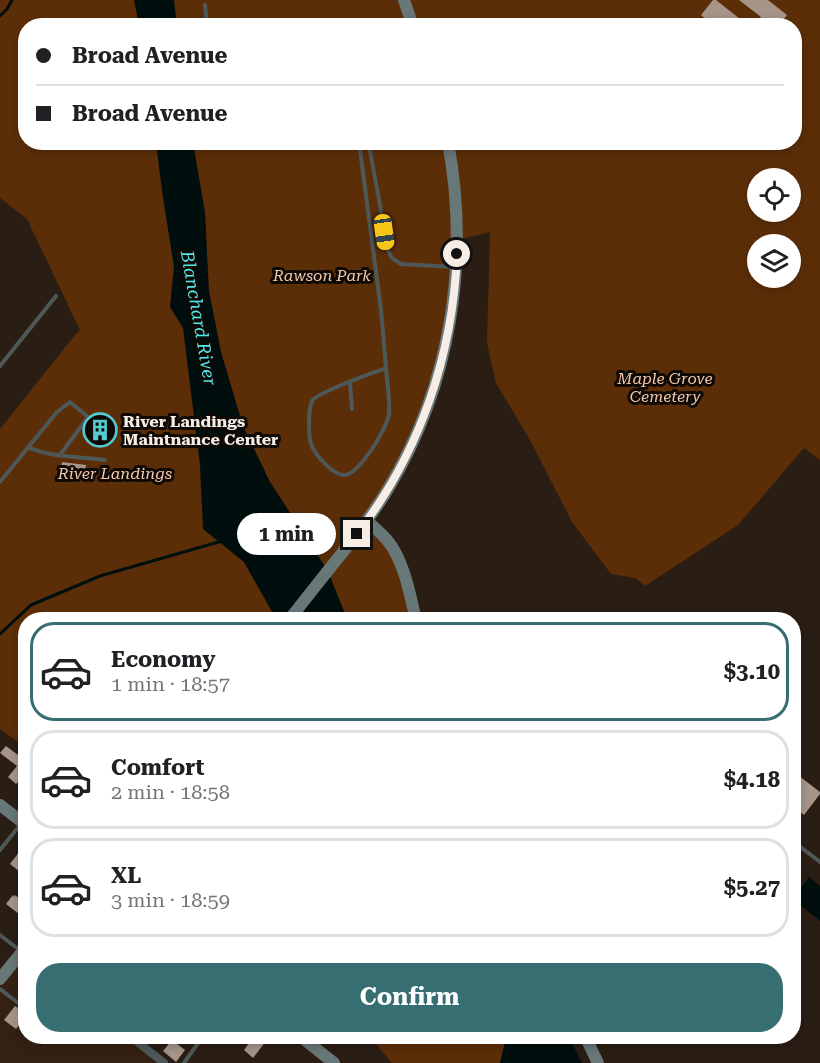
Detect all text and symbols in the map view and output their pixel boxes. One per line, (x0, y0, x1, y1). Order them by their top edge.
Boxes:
text: Broad Avenue (72, 43, 228, 68)
text: Broad Avenue (72, 101, 228, 126)
map controls (747, 168, 801, 288)
button: locate (747, 168, 801, 222)
car (373, 213, 395, 251)
button: layers (747, 234, 801, 288)
route start (443, 240, 470, 267)
water label: Blanchard River (177, 248, 221, 388)
park label: Rawson Park (272, 266, 371, 285)
park label: Maple Grove Cemetery (616, 369, 713, 406)
building icon: River Landings Maintnance Center (82, 412, 118, 448)
place label: River Landings Maintnance Center (123, 412, 278, 449)
park label: River Landings (57, 464, 172, 483)
callout: 1 min (237, 513, 336, 555)
route end (343, 520, 370, 547)
text: 1 min (259, 522, 314, 546)
icon: car (39, 645, 93, 699)
text: Economy (111, 647, 215, 672)
text: $3.10 (724, 659, 780, 684)
text: 1 min · 18:57 (111, 672, 230, 696)
icon: car (39, 753, 93, 807)
text: Comfort (111, 755, 204, 780)
text: $4.18 (724, 767, 780, 792)
text: 2 min · 18:58 (111, 780, 230, 804)
icon: car (39, 861, 93, 915)
text: XL (111, 863, 141, 888)
text: $5.27 (724, 875, 780, 900)
text: 3 min · 18:59 (111, 888, 230, 912)
button: Confirm (36, 963, 783, 1032)

